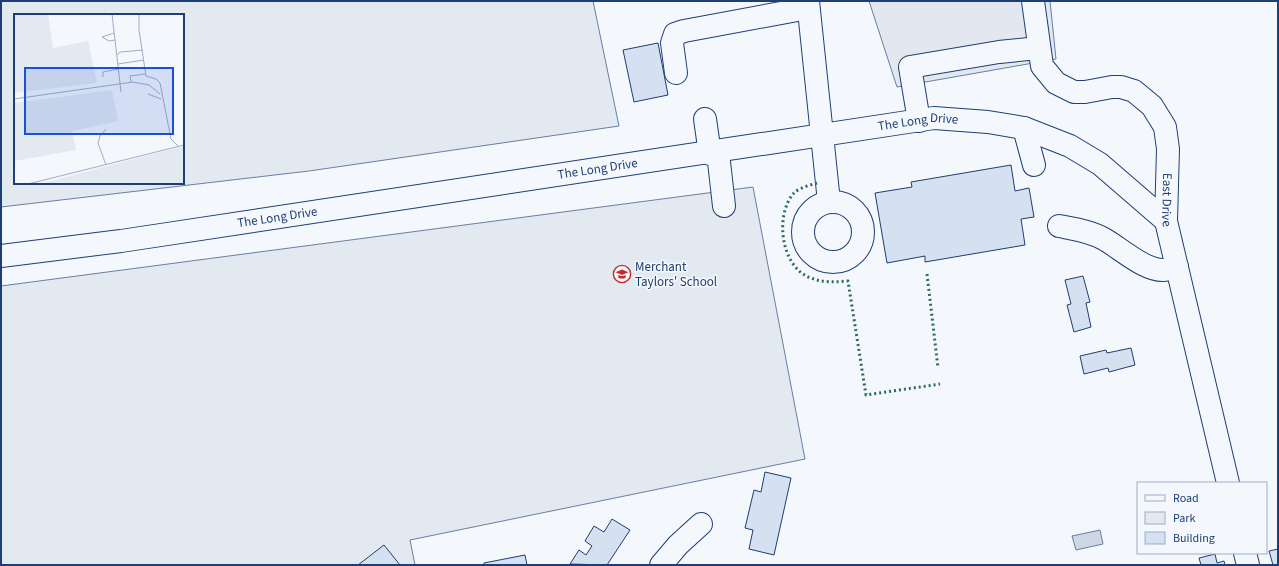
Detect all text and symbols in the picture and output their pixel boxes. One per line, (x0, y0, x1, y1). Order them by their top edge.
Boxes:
inset map (14, 14, 184, 184)
street label: The Long Drive (877, 109, 959, 135)
street label: The Long Drive (556, 154, 639, 184)
street label: East Drive (1157, 173, 1176, 229)
street label: The Long Drive (236, 202, 319, 232)
place label: Merchant Taylors' School (635, 258, 717, 291)
school or university icon: Merchant Taylors' School (612, 264, 632, 284)
legend (1137, 482, 1267, 554)
text: Road (1173, 490, 1199, 507)
text: Park (1173, 510, 1195, 527)
text: Building (1173, 530, 1215, 547)

